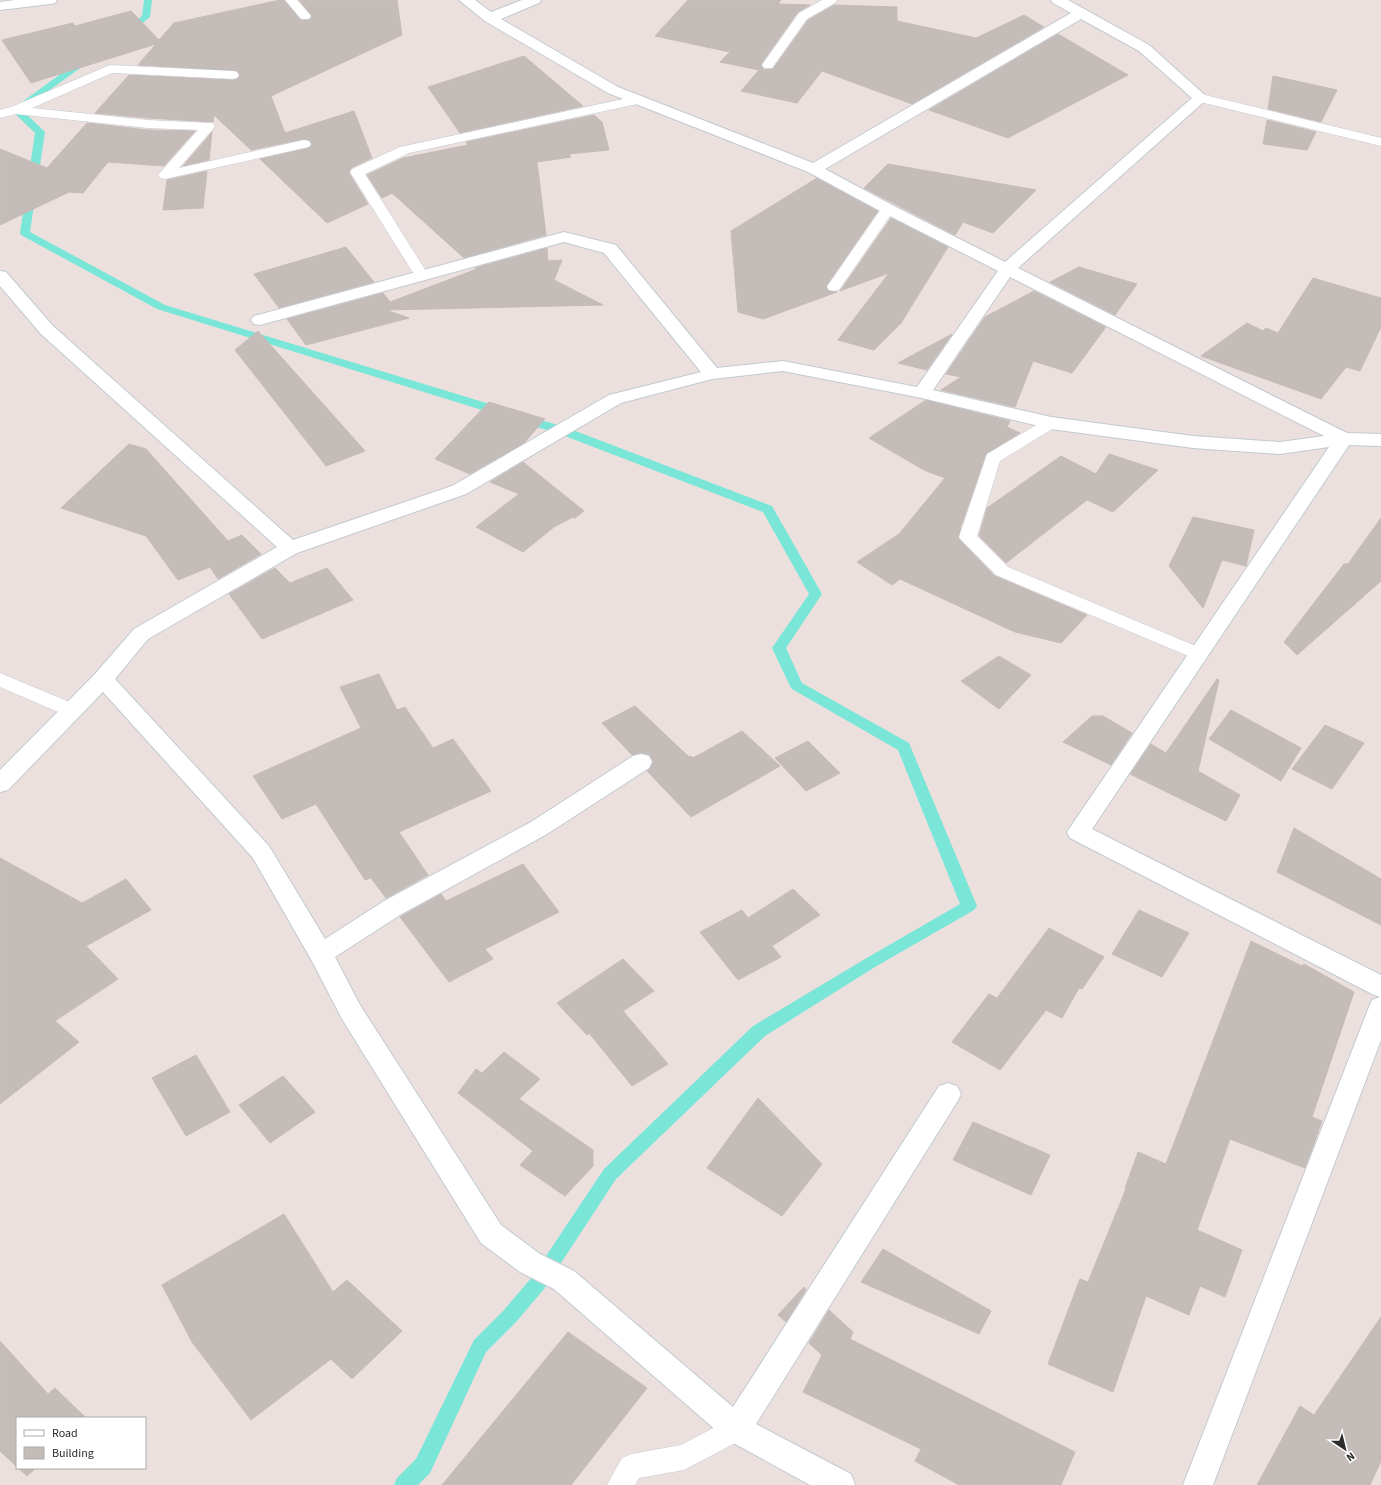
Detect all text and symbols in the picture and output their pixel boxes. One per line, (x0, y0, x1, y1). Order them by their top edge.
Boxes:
legend (16, 1417, 146, 1469)
text: Road (52, 1425, 78, 1442)
north arrow (1325, 1429, 1365, 1469)
text: Building (52, 1445, 94, 1462)
text: N (1343, 1449, 1358, 1465)

